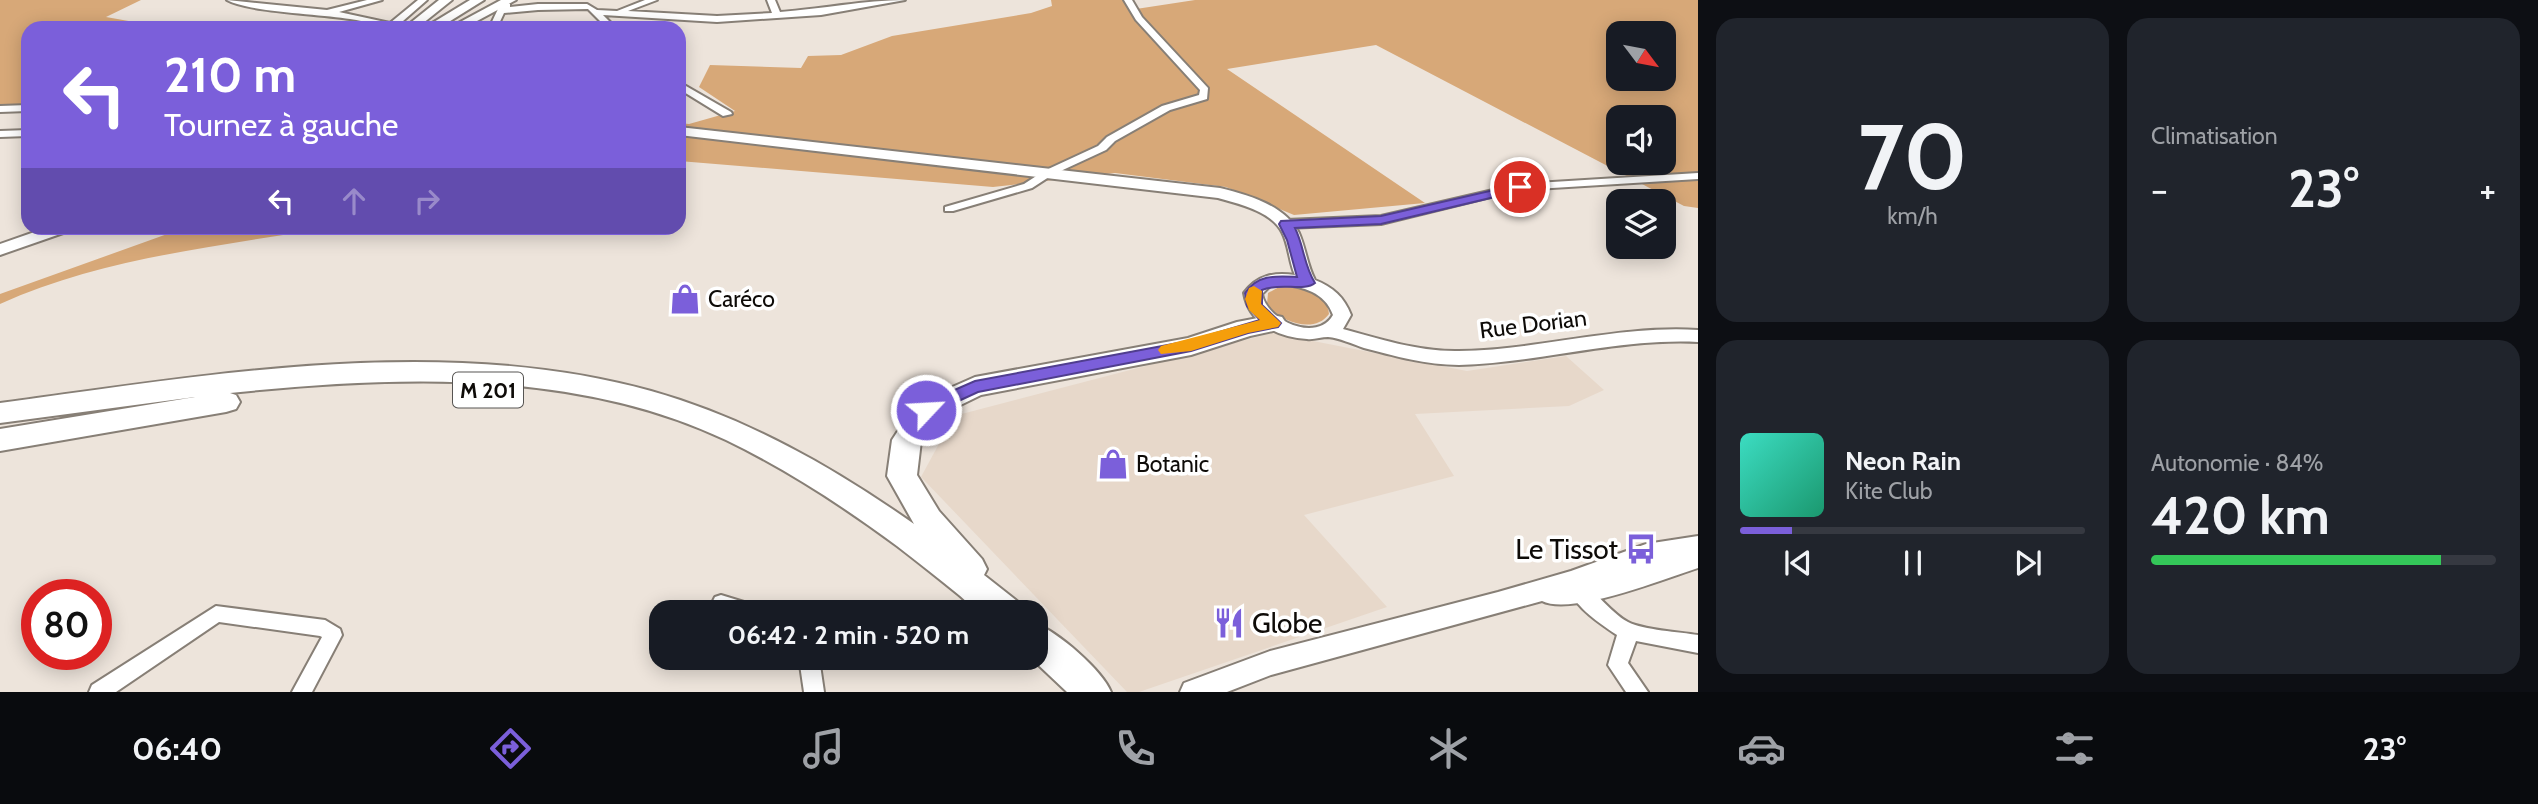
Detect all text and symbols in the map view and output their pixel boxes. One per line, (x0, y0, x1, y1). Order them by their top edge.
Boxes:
north arrow (1606, 21, 1676, 91)
map controls (1606, 21, 1676, 259)
text: 210 m (164, 45, 296, 104)
icon: left (49, 49, 140, 140)
text: 70 (1858, 101, 1967, 212)
text: Tournez à gauche (164, 105, 398, 144)
button: sound (1606, 105, 1676, 175)
text: Climatisation (2151, 122, 2278, 150)
pin (1490, 157, 1550, 217)
text: 23° (2288, 157, 2359, 220)
text: − (2151, 166, 2168, 213)
text: + (2479, 166, 2496, 213)
icon: arrive (1501, 168, 1539, 206)
icon: left (262, 182, 300, 220)
icon: ahead (335, 182, 373, 220)
icon: right (408, 182, 446, 220)
button: layers (1606, 189, 1676, 259)
text: km/h (1887, 202, 1938, 230)
shop icon: Caréco (668, 282, 702, 316)
place label: Caréco (708, 285, 775, 313)
street label: Rue Dorian (1478, 304, 1588, 344)
road number: M 201 (453, 372, 523, 408)
position arrow (889, 373, 963, 447)
text: Neon Rain (1845, 445, 1961, 477)
shop icon: Botanic (1096, 447, 1130, 481)
text: Autonomie · 84% (2151, 449, 2323, 477)
place label: Botanic (1136, 450, 1209, 478)
text: Kite Club (1845, 477, 1932, 505)
text: 420 km (2151, 484, 2330, 547)
place label: Le Tissot (1515, 532, 1618, 566)
bus stop icon: Le Tissot (1624, 532, 1658, 566)
icon: previous (1779, 544, 1817, 582)
icon: pause (1894, 544, 1932, 582)
icon: next (2009, 544, 2047, 582)
speed limit sign: 80 (21, 579, 112, 670)
restaurant icon: Globe (1212, 606, 1246, 640)
place label: Globe (1252, 606, 1322, 640)
text: 06:42 · 2 min · 520 m (728, 619, 969, 651)
icon: directions (486, 724, 535, 773)
icon: music (799, 724, 848, 773)
icon: phone (1111, 724, 1160, 773)
icon: climate (1424, 724, 1473, 773)
icon: car (1737, 724, 1786, 773)
icon: filters (2050, 724, 2099, 773)
text: 06:40 (132, 729, 222, 768)
text: 23° (2363, 729, 2406, 768)

